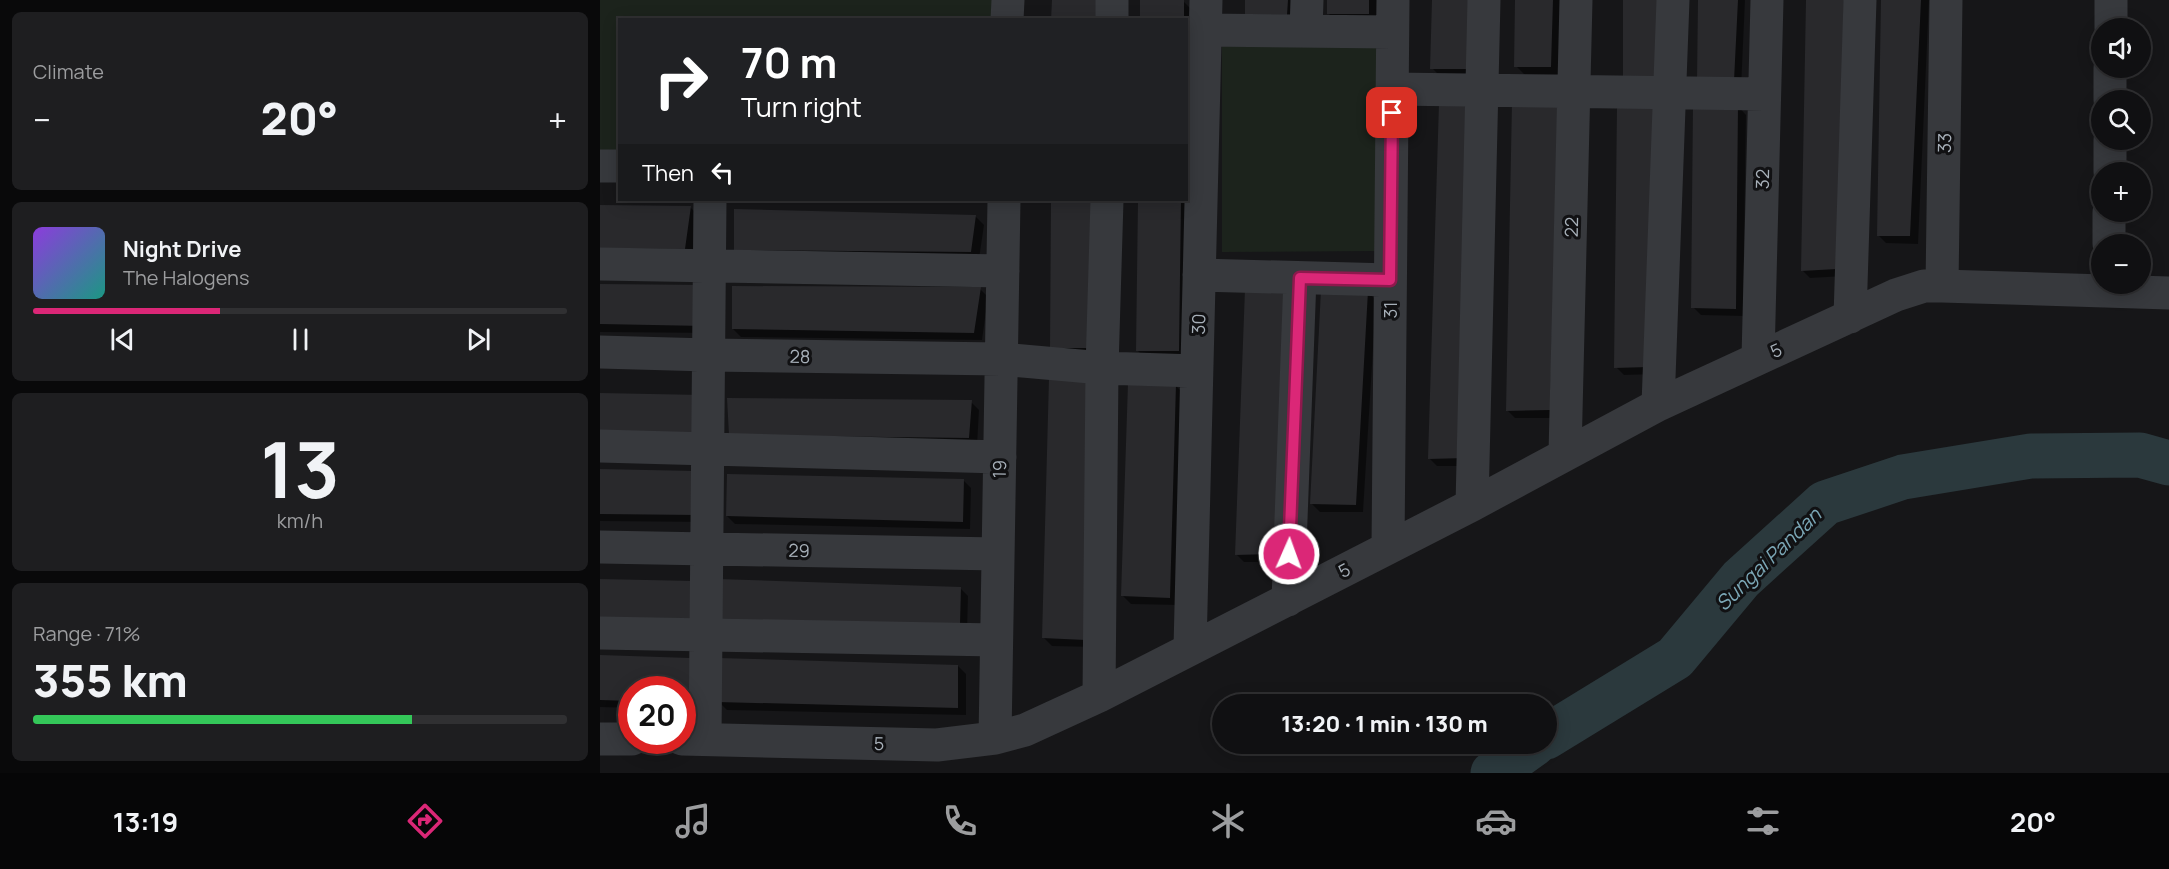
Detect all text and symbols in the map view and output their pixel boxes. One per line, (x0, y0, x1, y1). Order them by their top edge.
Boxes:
map controls (2091, 18, 2151, 294)
button: sound (2091, 18, 2151, 78)
text: 70 m (741, 33, 837, 91)
icon: right (642, 42, 720, 120)
text: Climate (33, 58, 104, 85)
text: 20° (261, 87, 338, 149)
pin (1366, 87, 1417, 138)
text: Turn right (741, 88, 862, 125)
button: search (2091, 90, 2151, 150)
icon: arrive (1375, 96, 1408, 129)
text: − (33, 97, 51, 142)
text: + (548, 97, 567, 142)
street label: 33 (1932, 133, 1956, 153)
icon: left (706, 156, 739, 189)
text: Then (642, 158, 694, 188)
button: + (2091, 162, 2151, 222)
street label: 32 (1750, 169, 1774, 189)
street label: 22 (1559, 217, 1583, 237)
text: Night Drive (123, 234, 242, 264)
button: − (2091, 234, 2151, 294)
text: The Halogens (123, 264, 249, 291)
street label: 31 (1378, 302, 1402, 318)
street label: 30 (1186, 313, 1210, 335)
icon: previous (106, 323, 139, 356)
icon: pause (284, 323, 317, 356)
icon: next (462, 323, 495, 356)
street label: 5 (1766, 337, 1786, 363)
street label: 28 (789, 344, 811, 368)
text: 13 (260, 415, 340, 521)
street label: 19 (987, 460, 1011, 478)
water label: Sungai Pandan (1709, 501, 1827, 616)
text: km/h (277, 507, 323, 534)
position arrow (1257, 522, 1321, 586)
street label: 29 (788, 538, 810, 562)
street label: 5 (1334, 557, 1354, 583)
text: Range · 71% (33, 620, 141, 647)
text: 355 km (33, 649, 188, 711)
speed limit sign: 20 (618, 676, 696, 754)
text: 13:20 · 1 min · 130 m (1281, 709, 1488, 739)
street label: 5 (874, 731, 884, 755)
icon: directions (404, 800, 446, 842)
icon: music (672, 800, 714, 842)
icon: phone (939, 800, 981, 842)
icon: climate (1207, 800, 1249, 842)
icon: car (1475, 800, 1517, 842)
icon: filters (1742, 800, 1784, 842)
text: 13:19 (113, 803, 178, 840)
text: 20° (2010, 803, 2056, 840)

